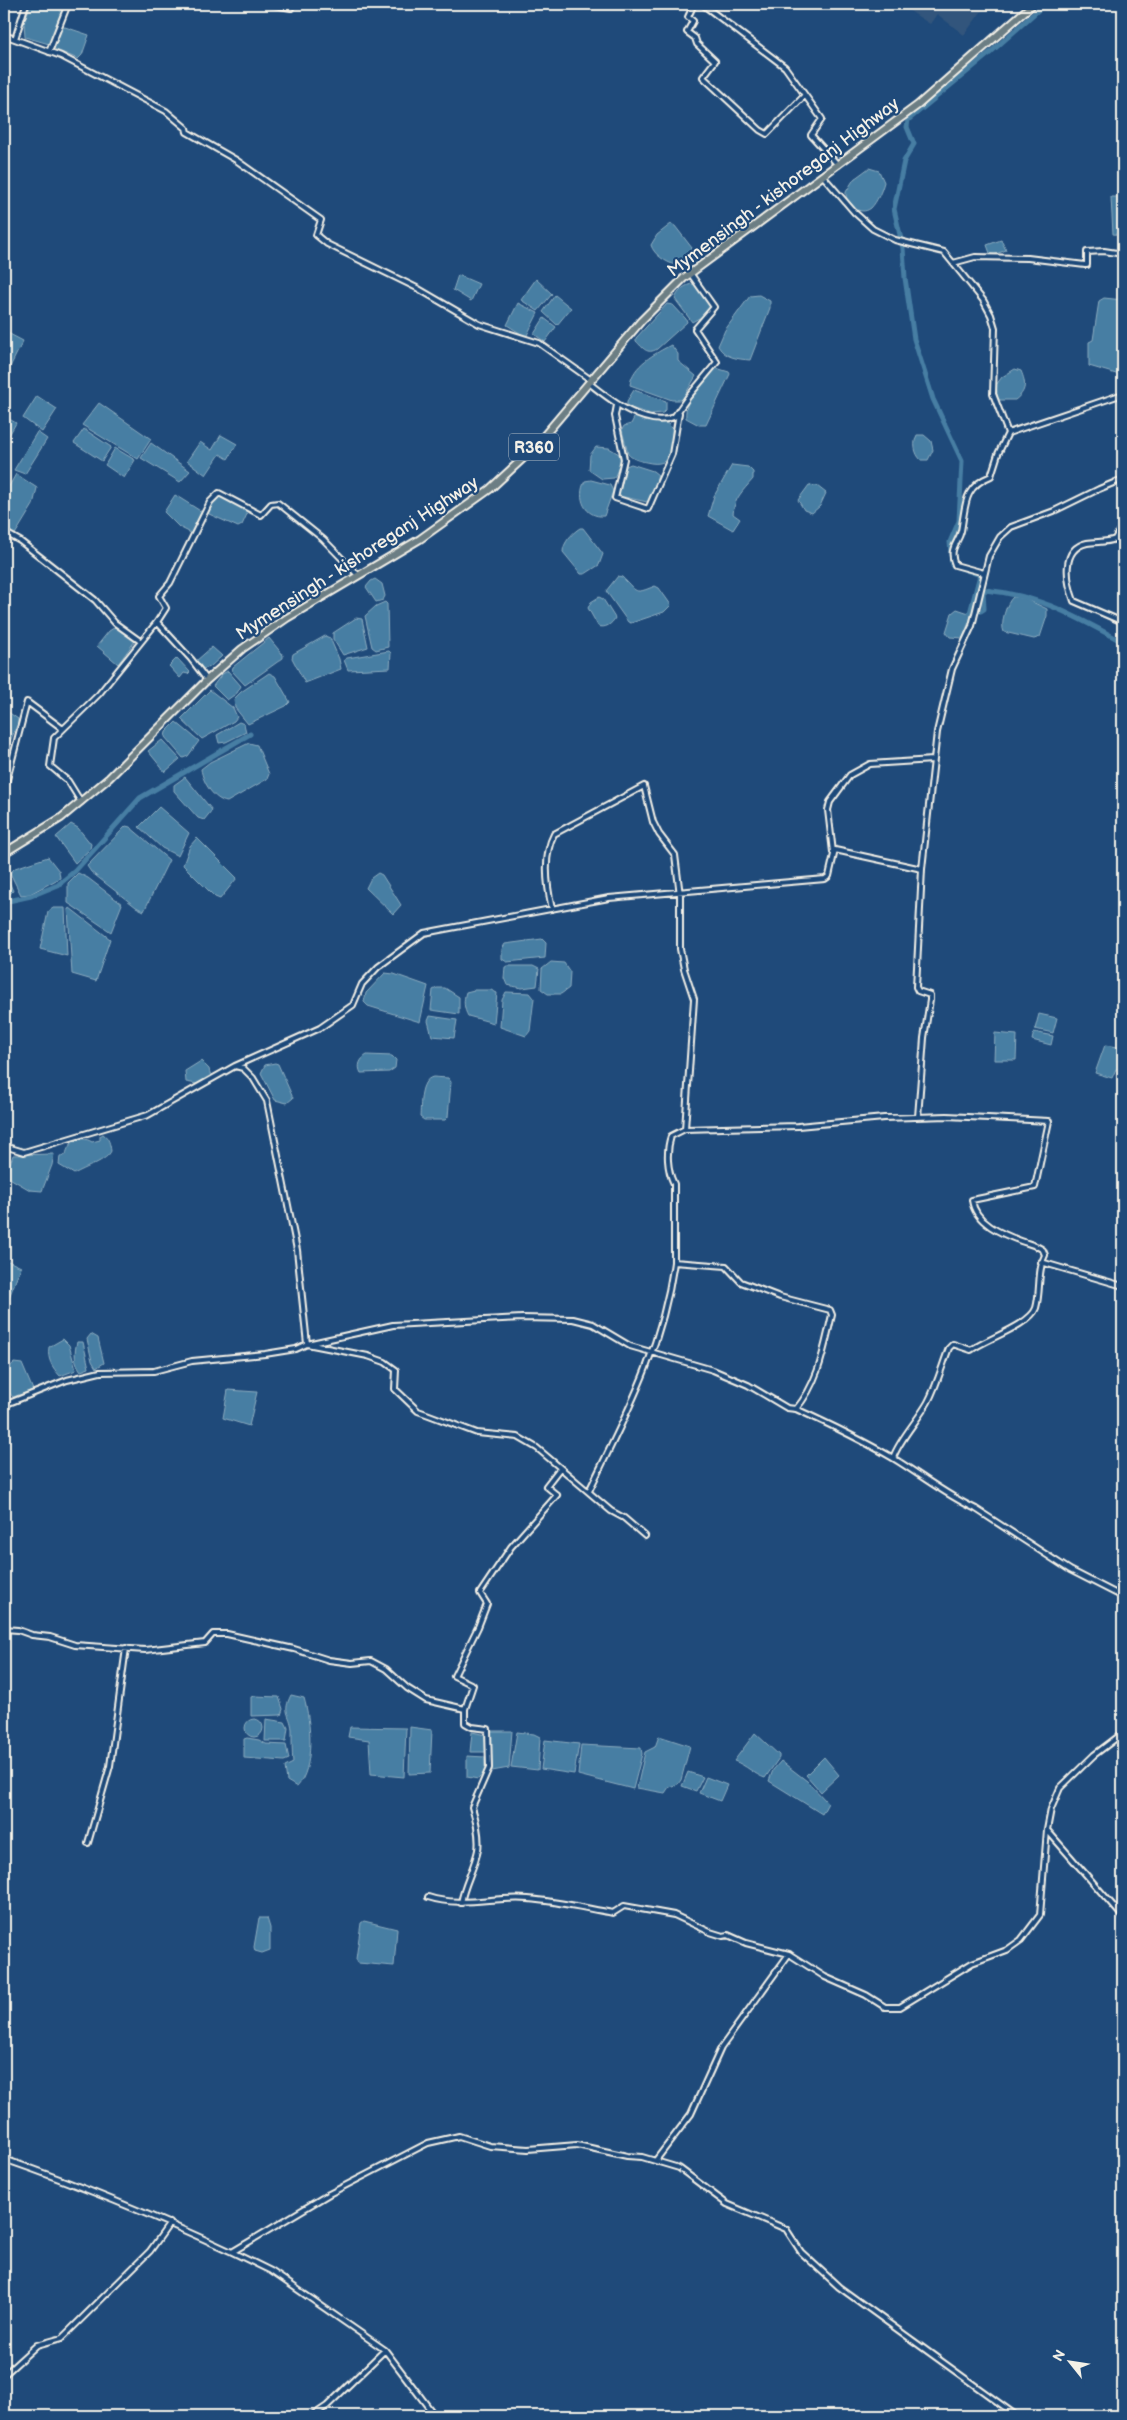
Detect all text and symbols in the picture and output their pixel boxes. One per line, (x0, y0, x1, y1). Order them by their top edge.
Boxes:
street label: Mymensingh - kishoreganj Highway (663, 93, 904, 281)
road number: R360 (509, 434, 559, 461)
street label: Mymensingh - kishoreganj Highway (232, 472, 483, 645)
north arrow (1044, 2338, 1094, 2388)
text: N (1049, 2347, 1069, 2365)

